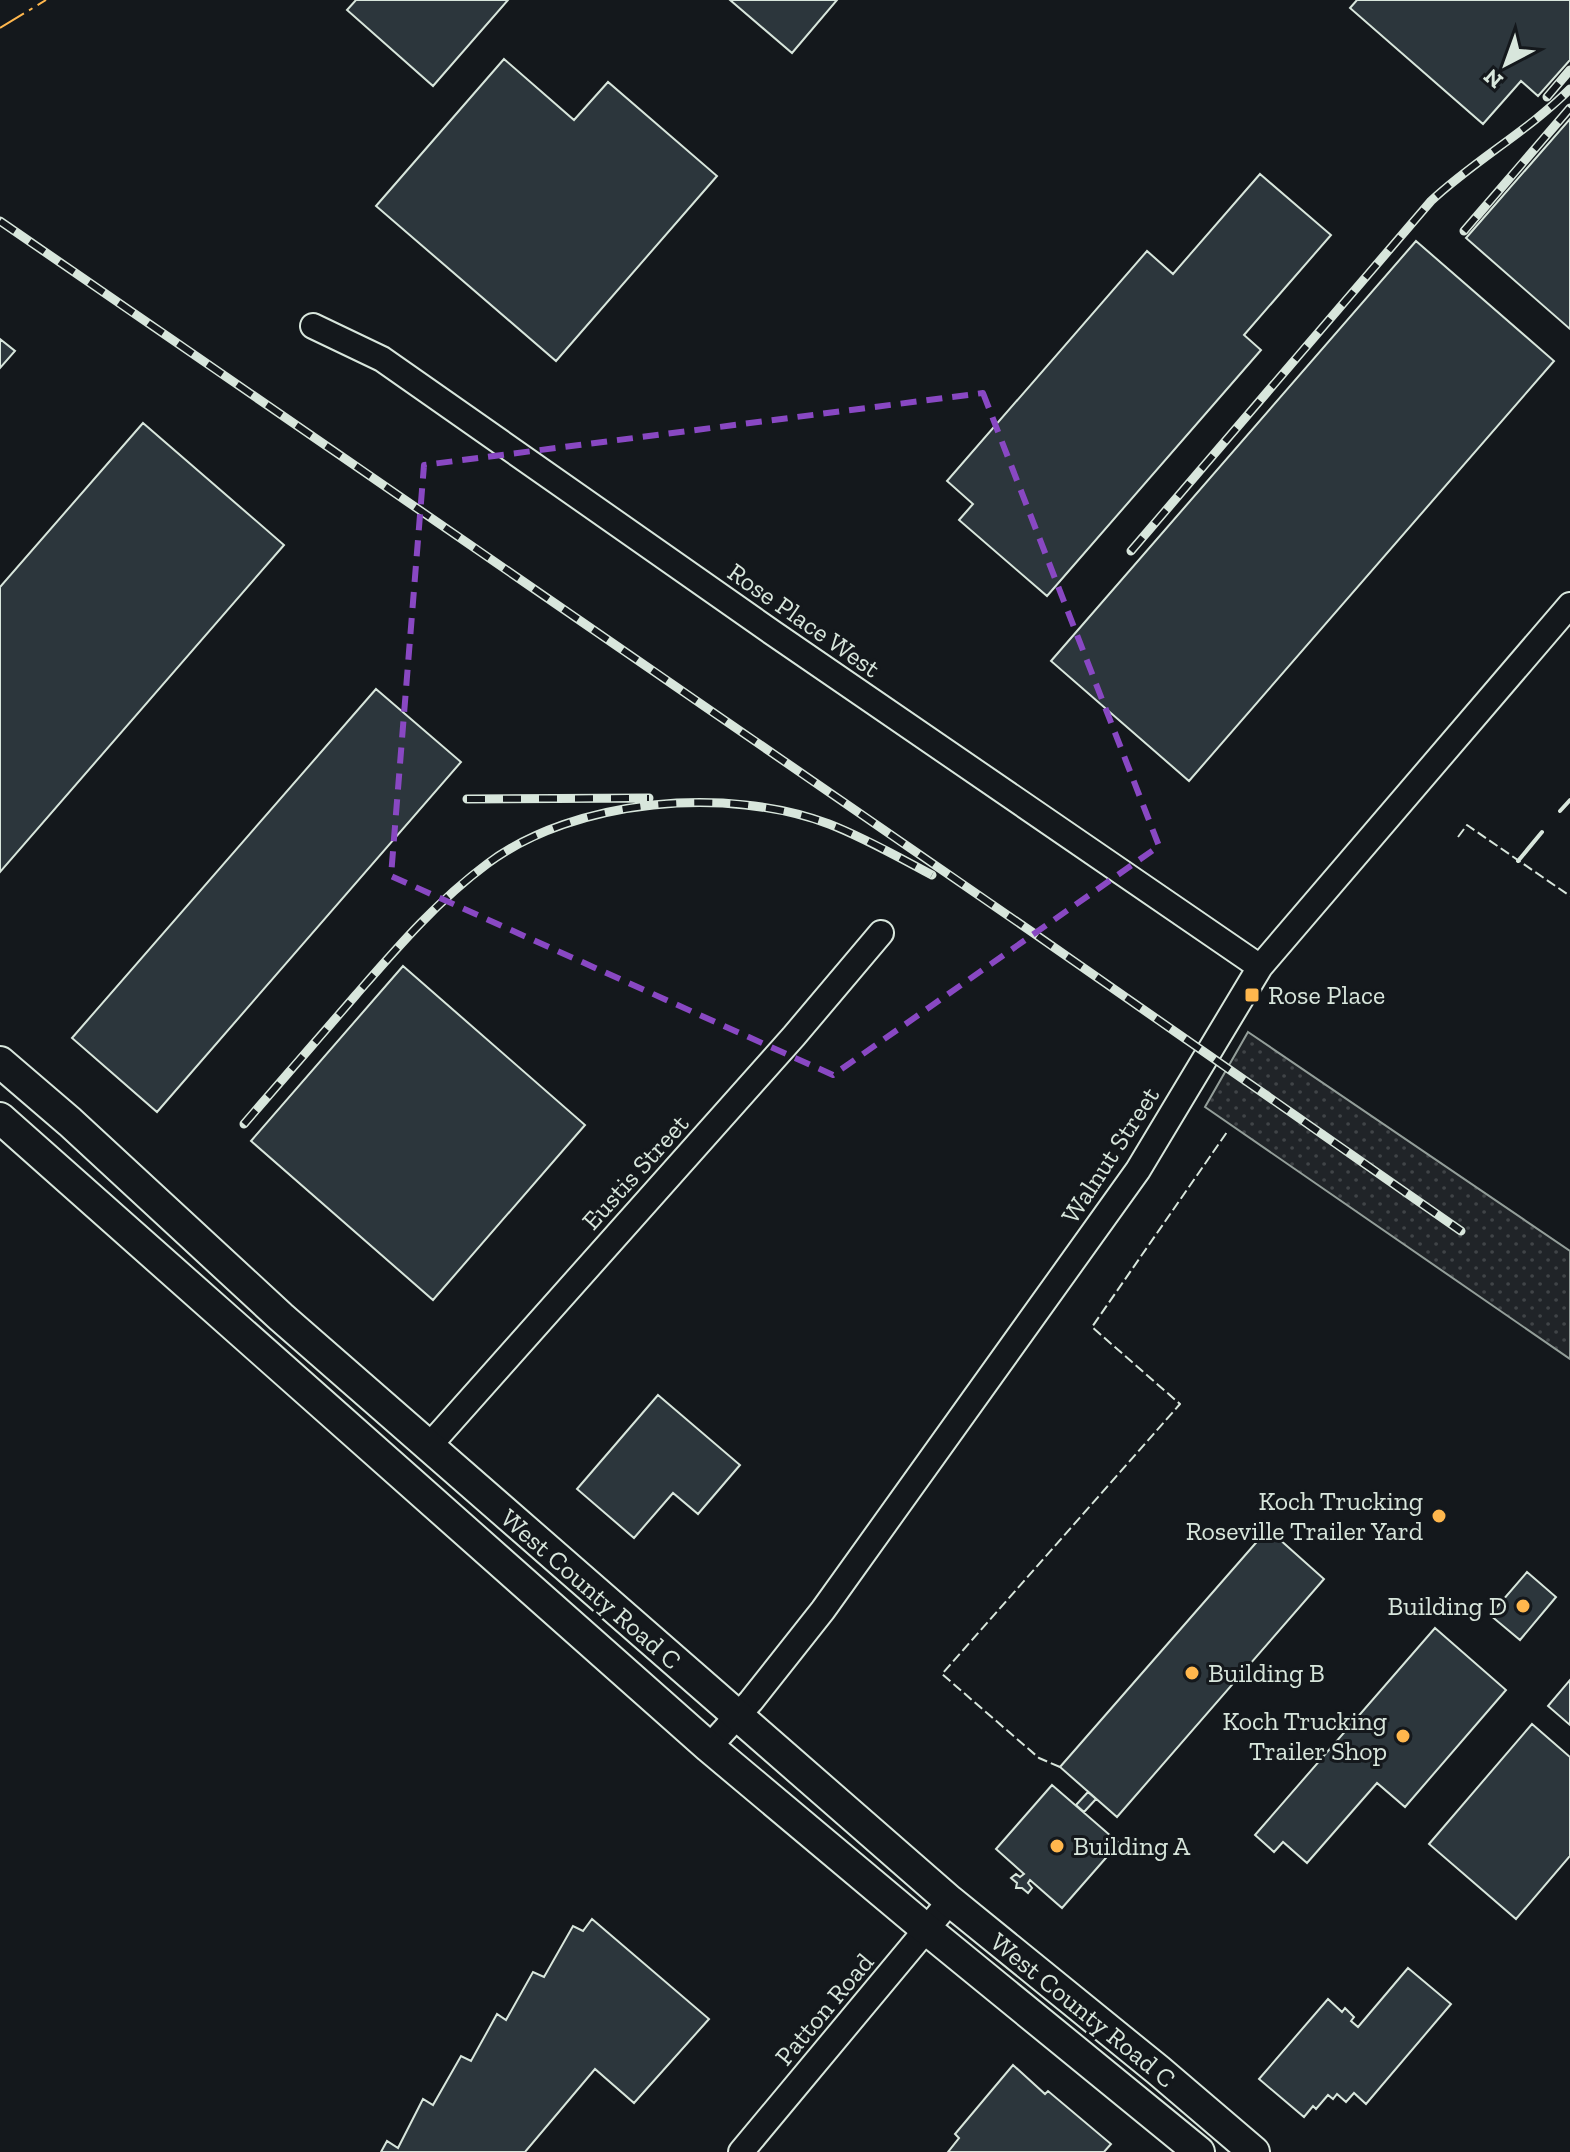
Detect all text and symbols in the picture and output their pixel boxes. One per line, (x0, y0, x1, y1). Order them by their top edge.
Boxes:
north arrow (1466, 24, 1546, 104)
text: N (1478, 63, 1508, 94)
street label: Rose Place West (722, 556, 887, 685)
place label: Rose Place (1268, 979, 1385, 1011)
marker: Rose Place (1243, 986, 1261, 1004)
street label: Walnut Street (1054, 1081, 1166, 1229)
street label: Eustis Street (575, 1108, 695, 1236)
place label: Koch Trucking Roseville Trailer Yard (1186, 1485, 1423, 1547)
street label: West County Road C (494, 1502, 688, 1676)
marker: Koch Trucking Roseville Trailer Yard (1430, 1507, 1448, 1525)
place label: Building D (1388, 1590, 1507, 1622)
marker: Building D (1514, 1597, 1532, 1615)
place label: Building B (1208, 1657, 1325, 1689)
marker: Building B (1183, 1664, 1201, 1682)
place label: Koch Trucking Trailer Shop (1223, 1705, 1387, 1767)
marker: Koch Trucking Trailer Shop (1394, 1727, 1412, 1745)
place label: Building A (1073, 1830, 1191, 1862)
marker: Building A (1048, 1837, 1066, 1855)
street label: West County Road C (984, 1926, 1182, 2094)
street label: Patton Road (768, 1946, 880, 2072)

